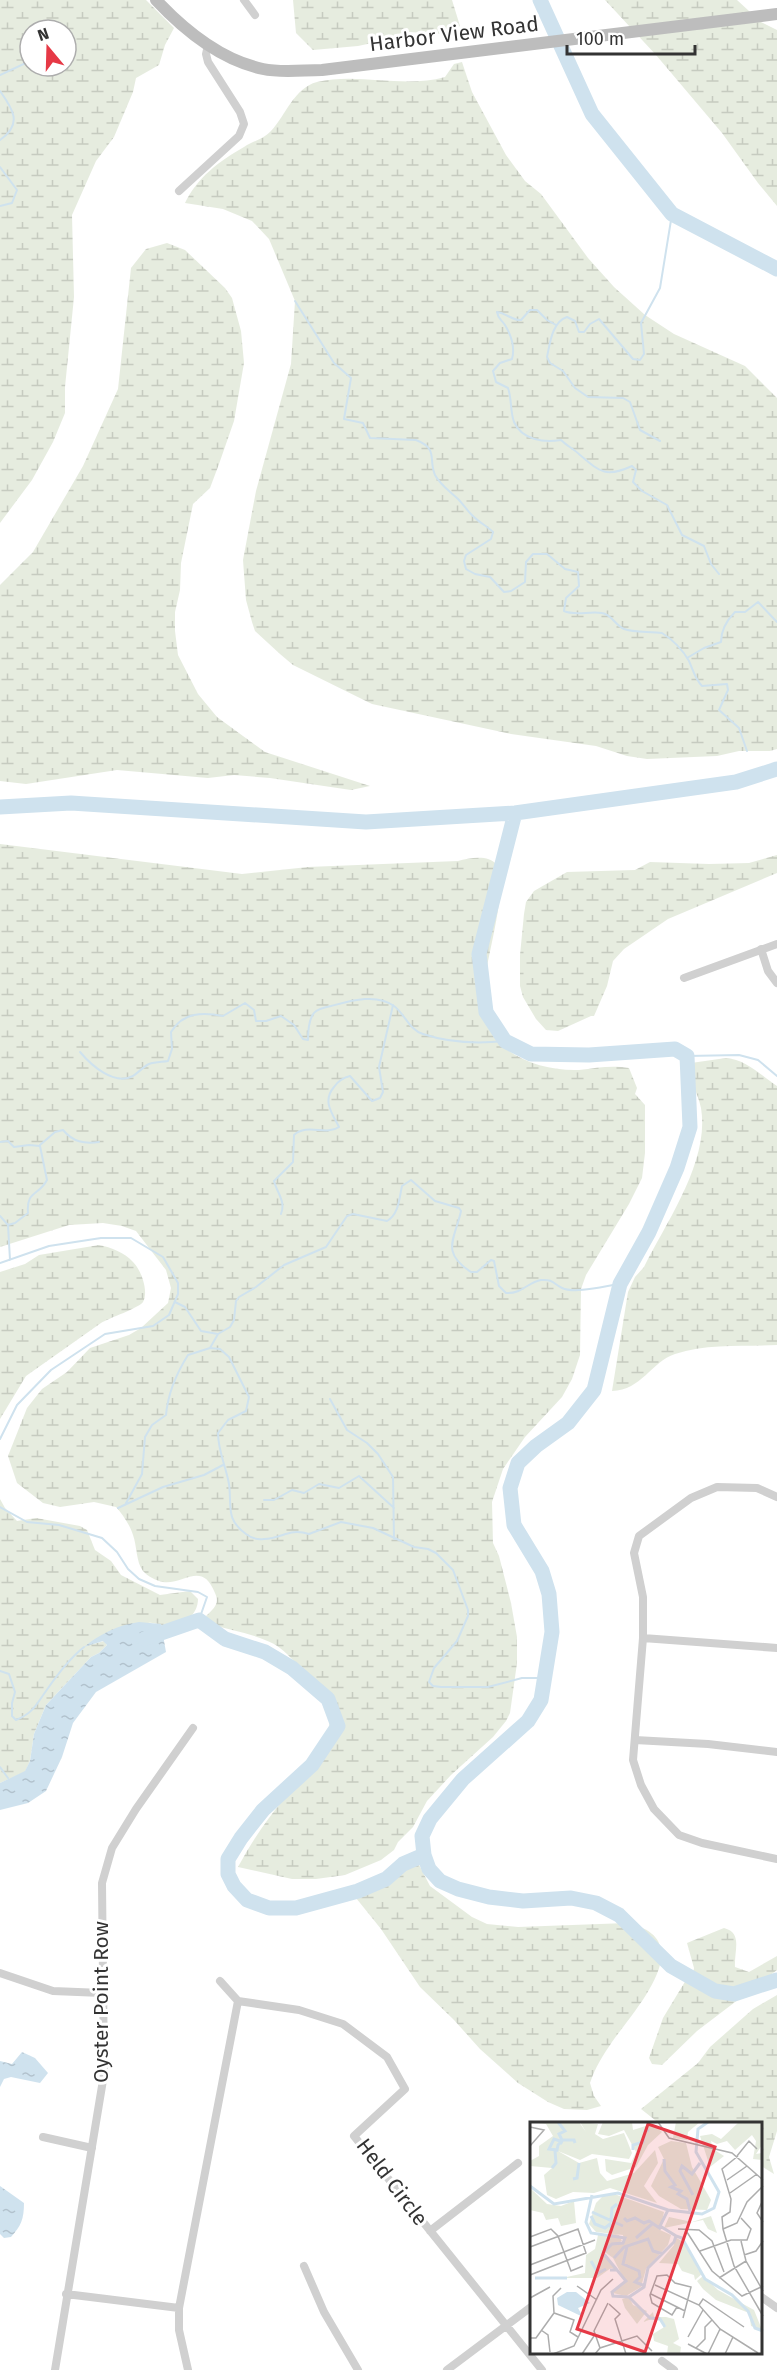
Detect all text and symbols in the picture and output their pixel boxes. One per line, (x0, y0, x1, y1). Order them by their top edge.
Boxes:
street label: Harbor View Road (368, 11, 540, 57)
north arrow (18, 18, 78, 78)
scale bar (567, 18, 694, 56)
text: N (35, 24, 51, 45)
text: 100 m (576, 28, 624, 50)
street label: Oyster Point Row (88, 1921, 114, 2083)
inset map (530, 2122, 762, 2355)
street label: Held Circle (351, 2133, 433, 2231)

